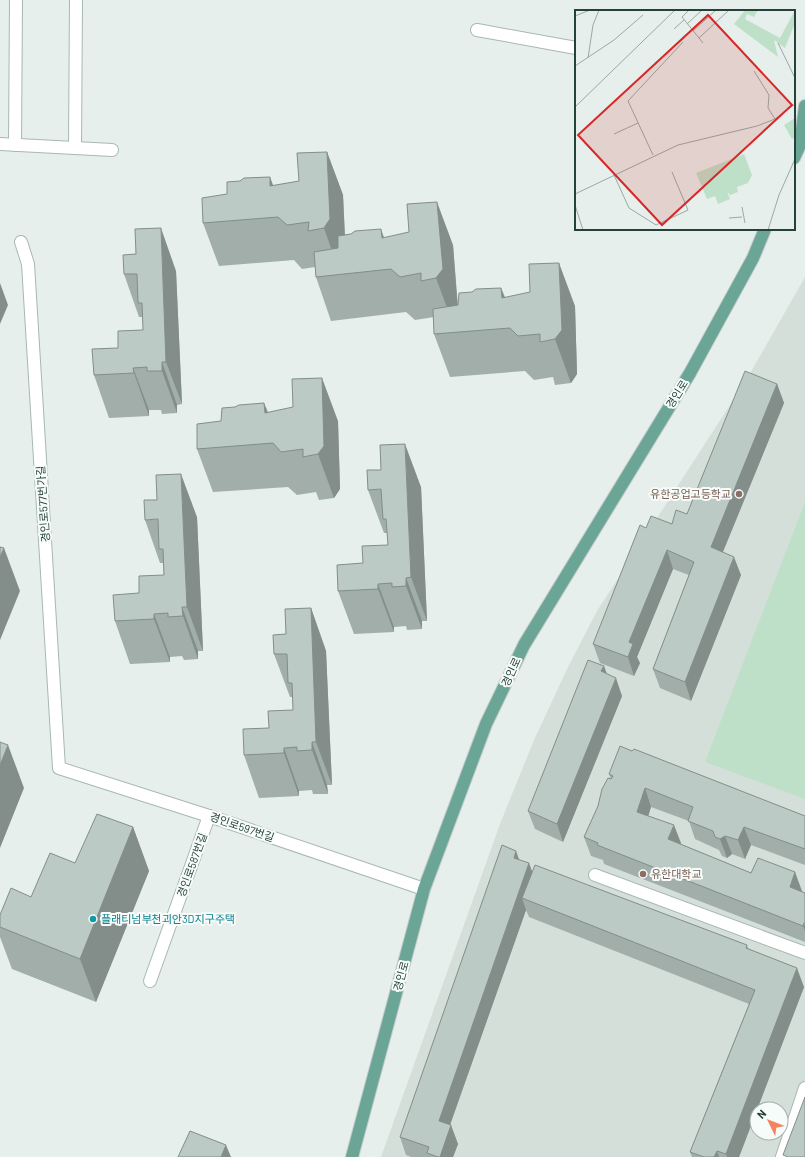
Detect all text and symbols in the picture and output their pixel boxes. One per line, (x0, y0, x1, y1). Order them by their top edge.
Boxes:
inset map (575, 10, 795, 230)
street label: 경인로 (663, 377, 690, 410)
street label: 경인로577번가길 (33, 465, 52, 543)
place label: 유한공업고등학교 (650, 487, 731, 500)
marker: 유한공업고등학교 (734, 489, 744, 499)
street label: 경인로 (498, 655, 523, 688)
street label: 경인로597번길 (208, 809, 276, 844)
street label: 경인로587번길 (174, 831, 209, 899)
place label: 유한대학교 (651, 867, 702, 880)
marker: 유한대학교 (638, 869, 648, 879)
place label: 플래티넘부천괴안3D지구주택 (101, 912, 235, 925)
marker: 플래티넘부천괴안3D지구주택 (88, 914, 98, 924)
street label: 경인로 (390, 960, 411, 992)
north arrow (749, 1101, 789, 1141)
text: N (754, 1107, 769, 1121)

